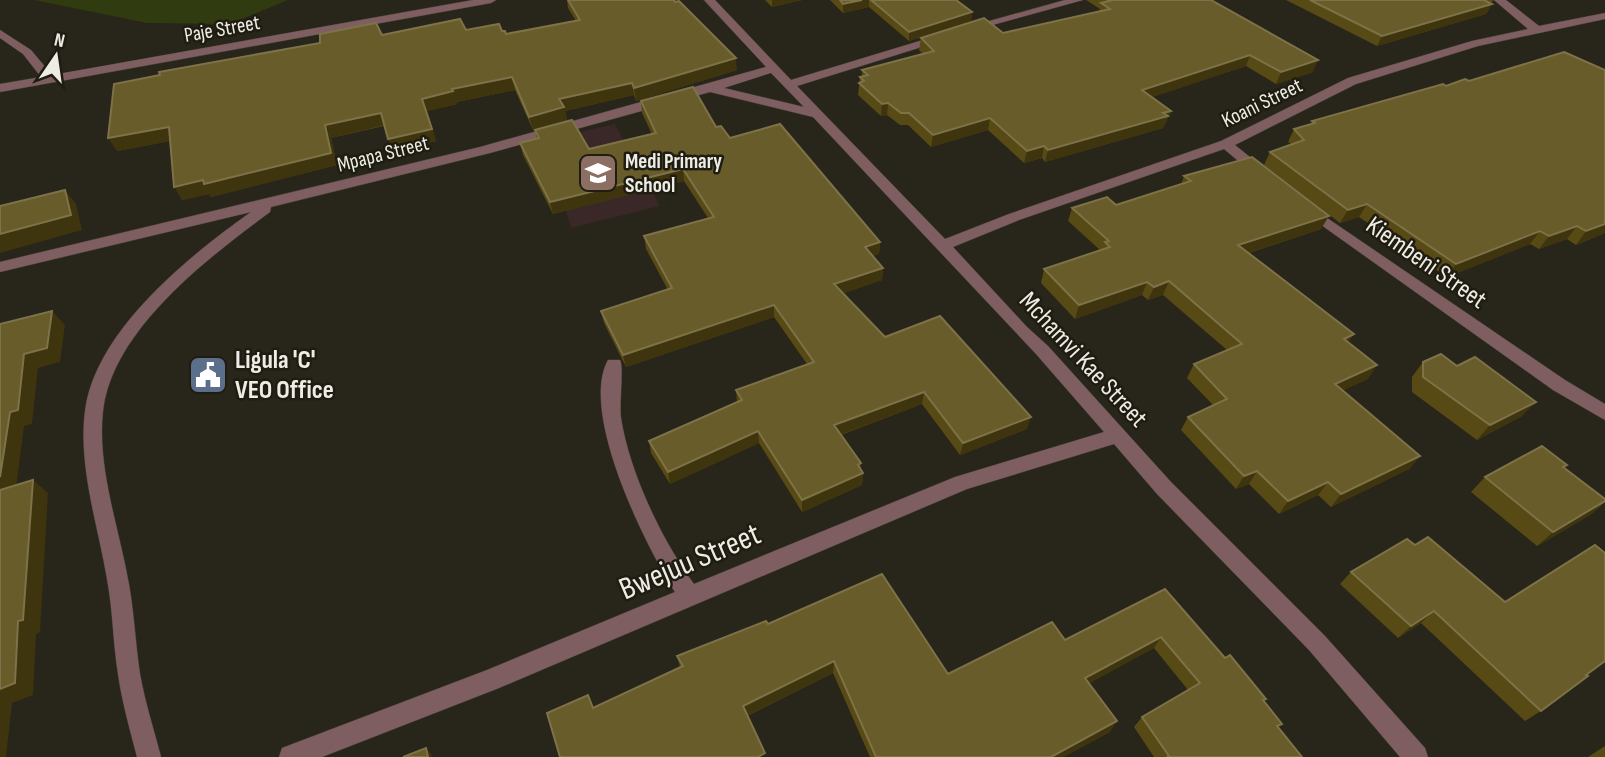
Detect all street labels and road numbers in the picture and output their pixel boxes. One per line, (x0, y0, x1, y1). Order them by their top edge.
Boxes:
street label: Paje Street (182, 10, 262, 48)
street label: Koani Street (1218, 73, 1306, 133)
street label: Mpapa Street (335, 131, 431, 177)
street label: Kiembeni Street (1360, 210, 1492, 316)
street label: Mchamvi Kae Street (1012, 286, 1154, 434)
street label: Bwejuu Street (613, 515, 767, 609)

